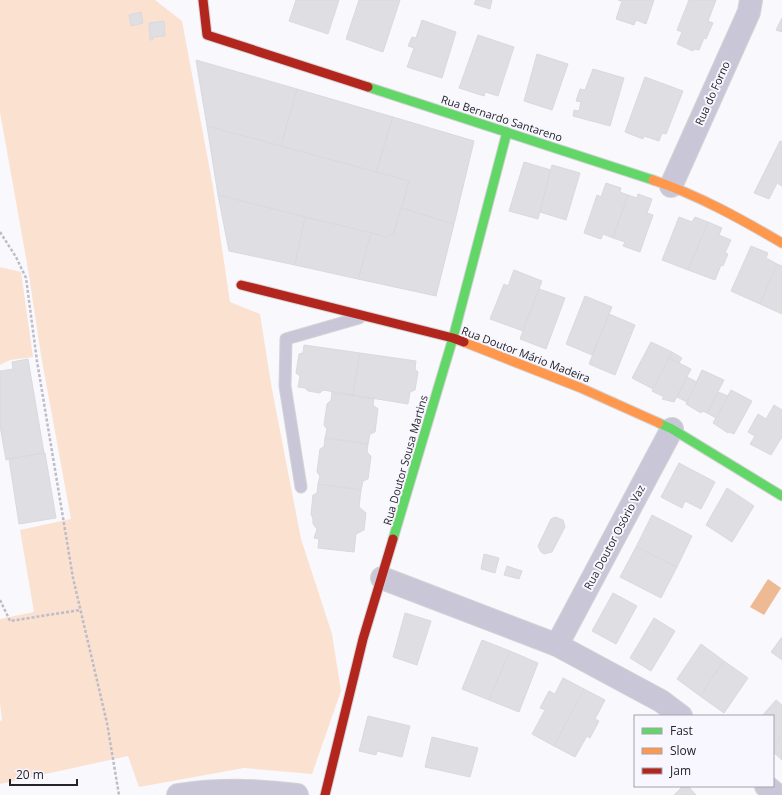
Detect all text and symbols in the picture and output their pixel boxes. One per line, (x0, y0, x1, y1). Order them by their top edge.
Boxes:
street label: Rua do Forno (691, 58, 733, 128)
street label: Rua Bernardo Santareno (439, 91, 565, 145)
street label: Rua Doutor Mário Madeira (459, 322, 593, 386)
street label: Rua Doutor Sousa Martins (379, 393, 431, 527)
street label: Rua Doutor Osório Vaz (580, 482, 648, 592)
legend (634, 715, 774, 787)
text: Fast (670, 722, 693, 739)
text: Slow (670, 742, 697, 759)
scale bar (10, 761, 77, 787)
text: Jam (669, 762, 691, 779)
text: 20 m (16, 766, 44, 783)

